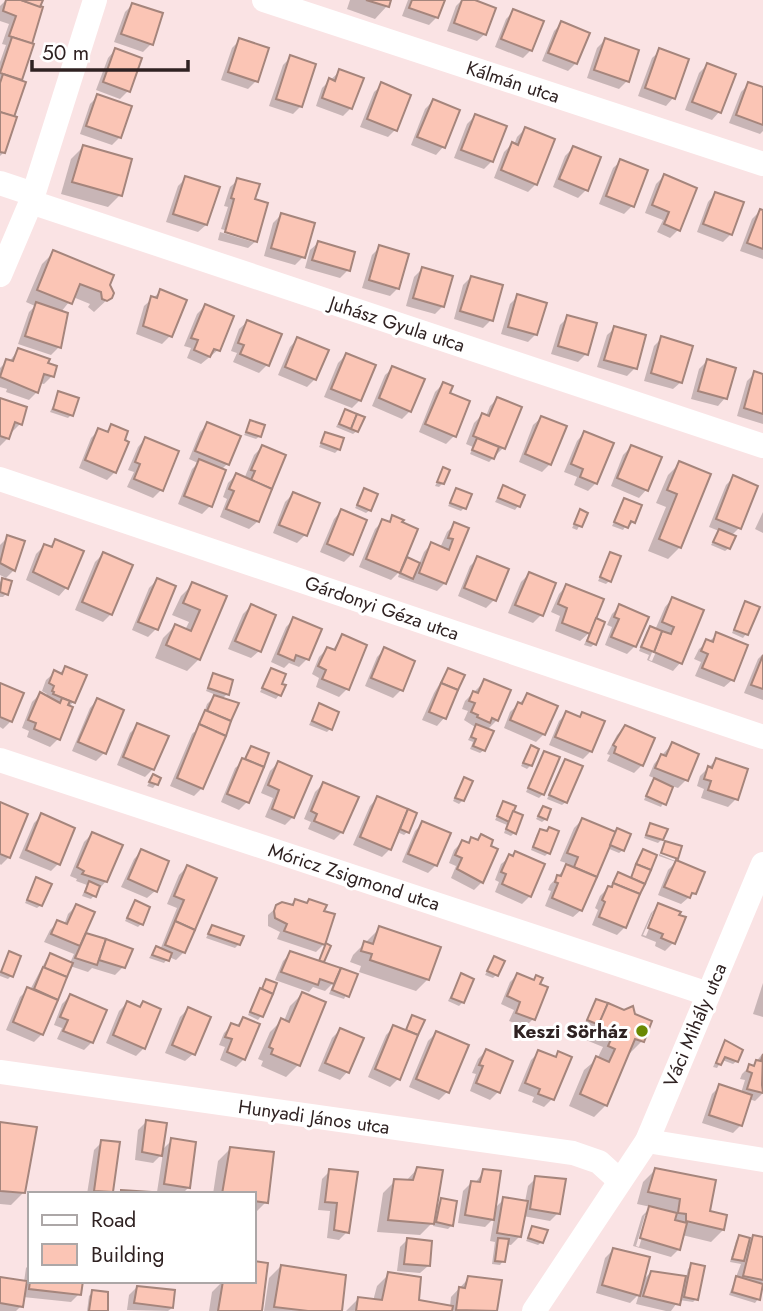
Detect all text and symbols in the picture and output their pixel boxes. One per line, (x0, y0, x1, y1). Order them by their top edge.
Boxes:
scale bar (32, 28, 187, 72)
text: 50 m (42, 38, 89, 68)
street label: Kálmán utca (463, 54, 563, 110)
street label: Juhász Gyula utca (323, 288, 468, 359)
street label: Gárdonyi Géza utca (301, 569, 463, 647)
street label: Móricz Zsigmond utca (265, 837, 443, 917)
street label: Váci Mihály utca (657, 959, 733, 1091)
place label: Keszi Sörház (513, 1018, 628, 1045)
marker: Keszi Sörház (634, 1023, 650, 1039)
street label: Hunyadi János utca (237, 1093, 391, 1141)
legend (28, 1192, 256, 1283)
text: Road (91, 1205, 136, 1235)
text: Building (91, 1240, 164, 1270)

